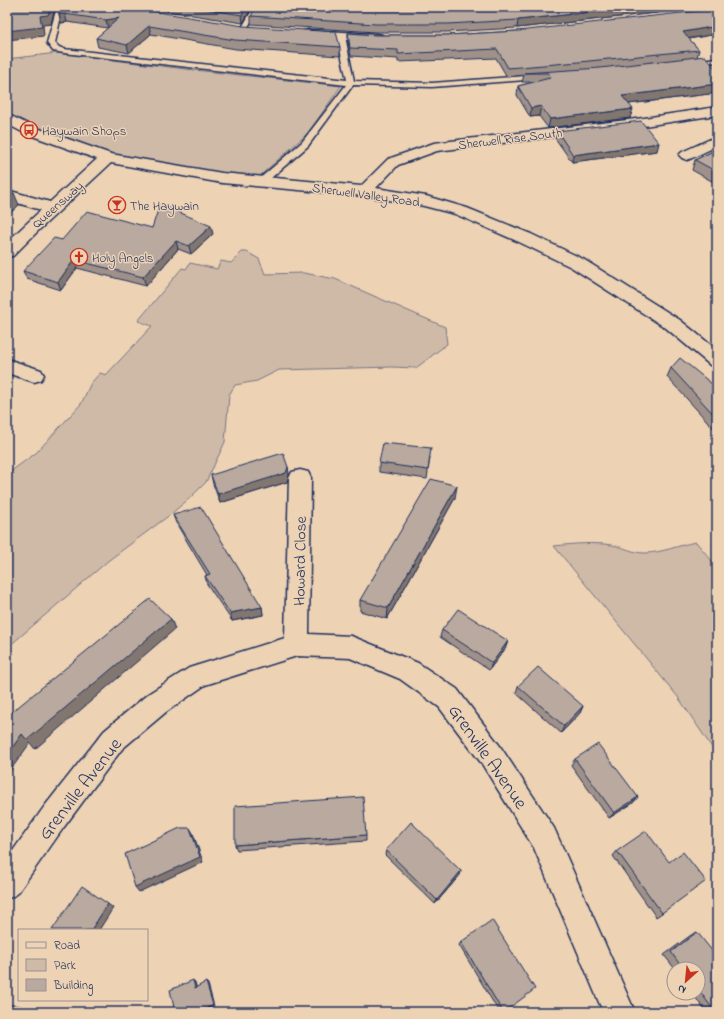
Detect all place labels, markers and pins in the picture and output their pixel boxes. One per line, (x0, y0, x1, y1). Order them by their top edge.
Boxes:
bus stop icon: Haywain Shops (19, 120, 39, 140)
place label: Haywain Shops (42, 122, 127, 142)
bar icon: The Haywain (107, 195, 127, 215)
place label: The Haywain (130, 197, 199, 217)
church icon: Holy Angels (69, 247, 89, 267)
place label: Holy Angels (92, 249, 154, 269)

